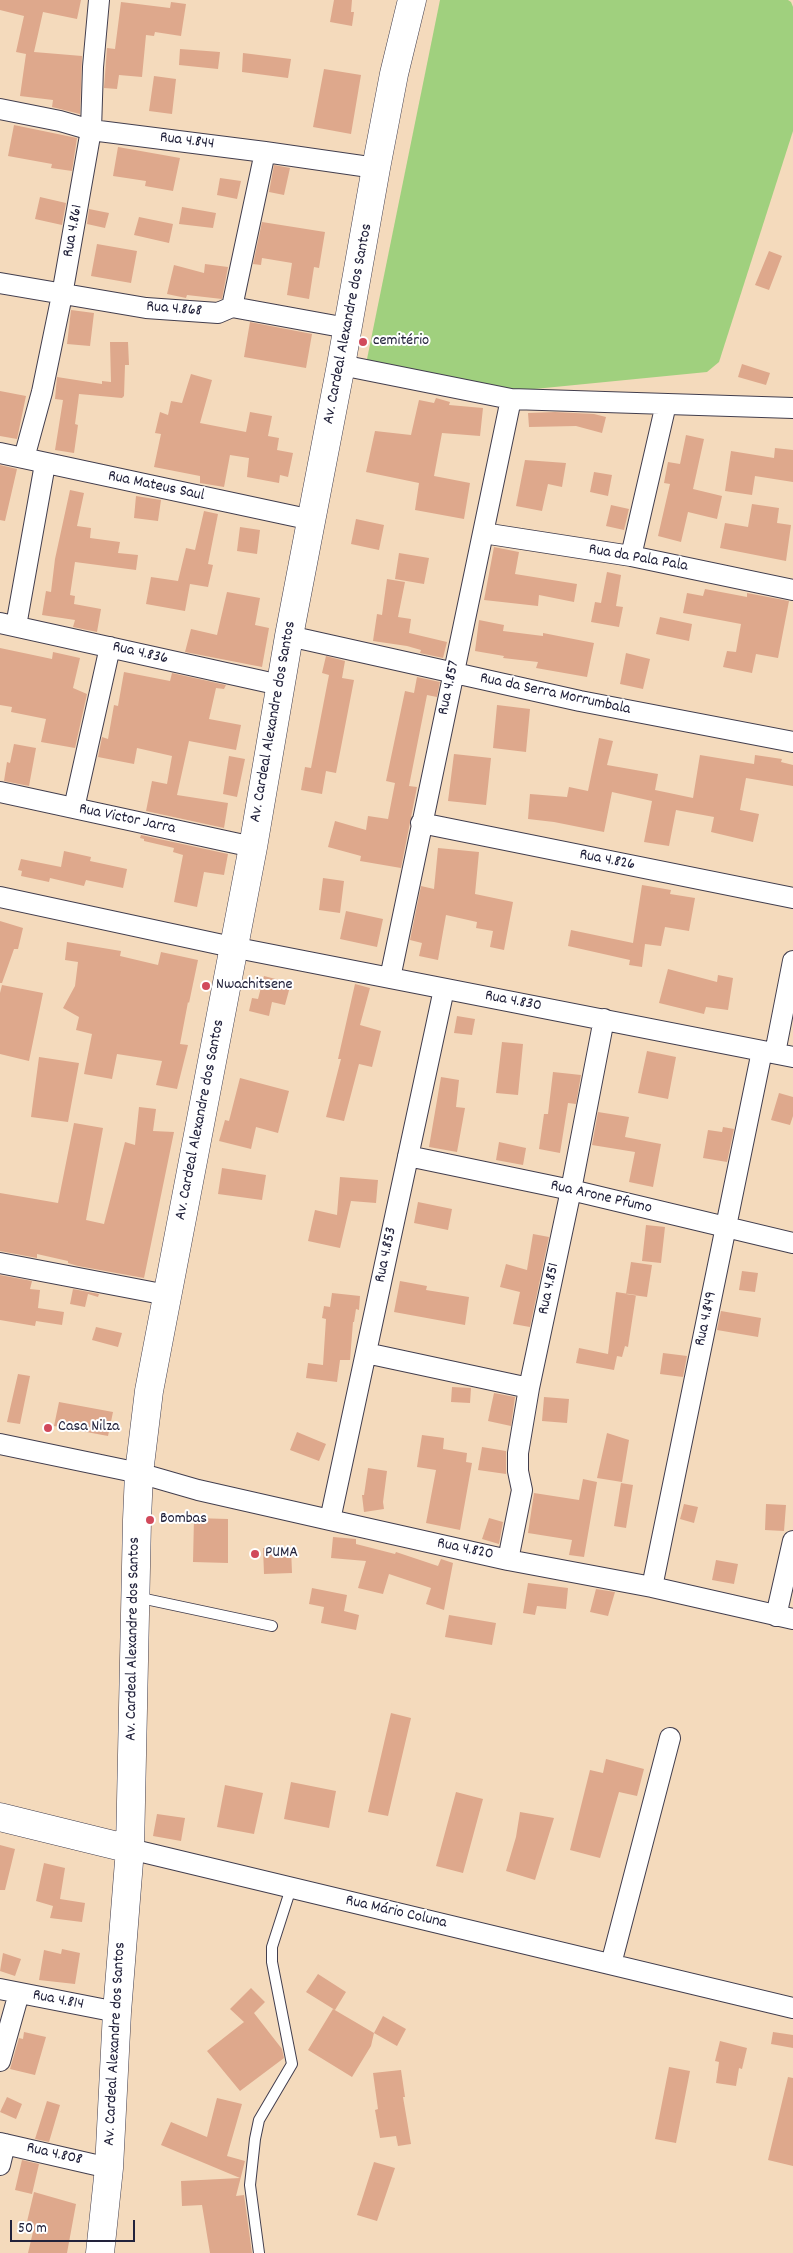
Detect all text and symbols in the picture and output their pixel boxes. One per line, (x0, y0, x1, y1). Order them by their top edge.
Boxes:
street label: Rua 4.844 (159, 129, 215, 155)
street label: Rua 4.861 (60, 203, 88, 259)
street label: Av. Cardeal Alexandre dos Santos (320, 222, 378, 426)
street label: Rua 4.868 (145, 298, 203, 322)
place label: cemitério (373, 332, 429, 352)
marker: cemitério (357, 336, 369, 348)
street label: Rua Mateus Saul (106, 467, 206, 507)
street label: Rua da Pala Pala (587, 541, 689, 577)
street label: Av. Cardeal Alexandre dos Santos (247, 620, 301, 824)
street label: Rua 4.836 (110, 638, 170, 670)
street label: Rua 4.857 (435, 659, 465, 717)
street label: Rua da Serra Morrumbala (478, 670, 632, 720)
street label: Rua Victor Jarra (77, 800, 177, 840)
street label: Rua 4.826 (577, 846, 637, 876)
place label: Nwachitsene (216, 976, 293, 996)
marker: Nwachitsene (200, 980, 212, 992)
street label: Rua 4.830 (483, 987, 543, 1017)
street label: Av. Cardeal Alexandre dos Santos (172, 1018, 230, 1222)
street label: Rua Arone Pfumo (548, 1177, 654, 1219)
street label: Rua 4.853 (372, 1226, 402, 1284)
street label: Rua 4.851 (535, 1261, 565, 1317)
street label: Rua 4.849 (692, 1290, 722, 1348)
place label: Casa Nilza (58, 1418, 120, 1438)
marker: Casa Nilza (42, 1422, 54, 1434)
place label: Bombas (160, 1510, 207, 1530)
marker: Bombas (144, 1514, 156, 1526)
street label: Rua 4.820 (435, 1535, 495, 1565)
street label: Av. Cardeal Alexandre dos Santos (123, 1537, 145, 1741)
place label: PUMA (265, 1544, 298, 1564)
marker: PUMA (249, 1548, 261, 1560)
street label: Rua Mário Coluna (343, 1892, 449, 1934)
street label: Av. Cardeal Alexandre dos Santos (101, 1942, 131, 2146)
street label: Rua 4.814 (31, 1987, 85, 2015)
street label: Rua 4.808 (24, 2139, 84, 2171)
scale bar (12, 2210, 138, 2242)
text: 50 m (18, 2218, 47, 2240)

